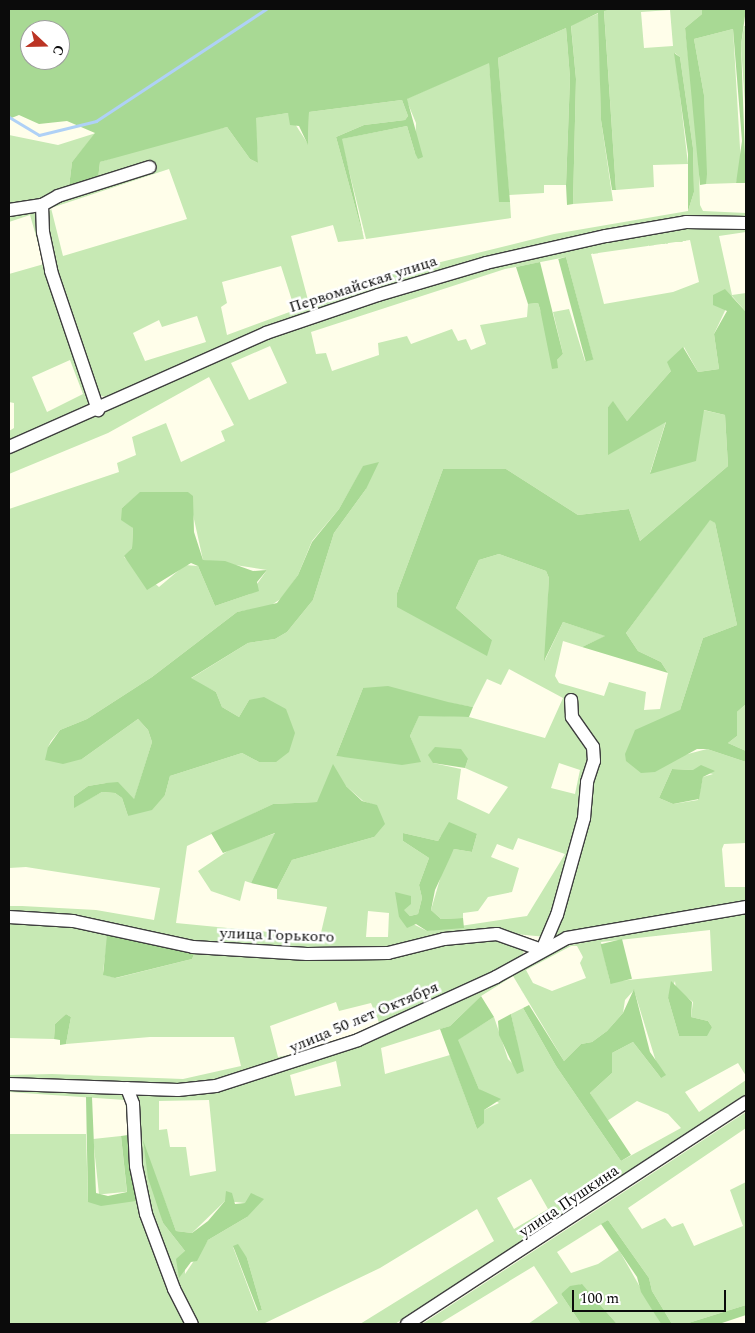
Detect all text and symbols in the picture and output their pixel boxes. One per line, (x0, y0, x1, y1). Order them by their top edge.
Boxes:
north arrow (20, 20, 70, 70)
text: С (47, 42, 70, 59)
street label: Первомайская улица (287, 251, 439, 317)
street label: улица Горького (219, 923, 335, 947)
street label: улица 50 лет Октября (287, 977, 441, 1057)
street label: улица Пушкина (516, 1161, 622, 1241)
scale bar (575, 1280, 729, 1312)
text: 100 m (580, 1287, 619, 1310)

